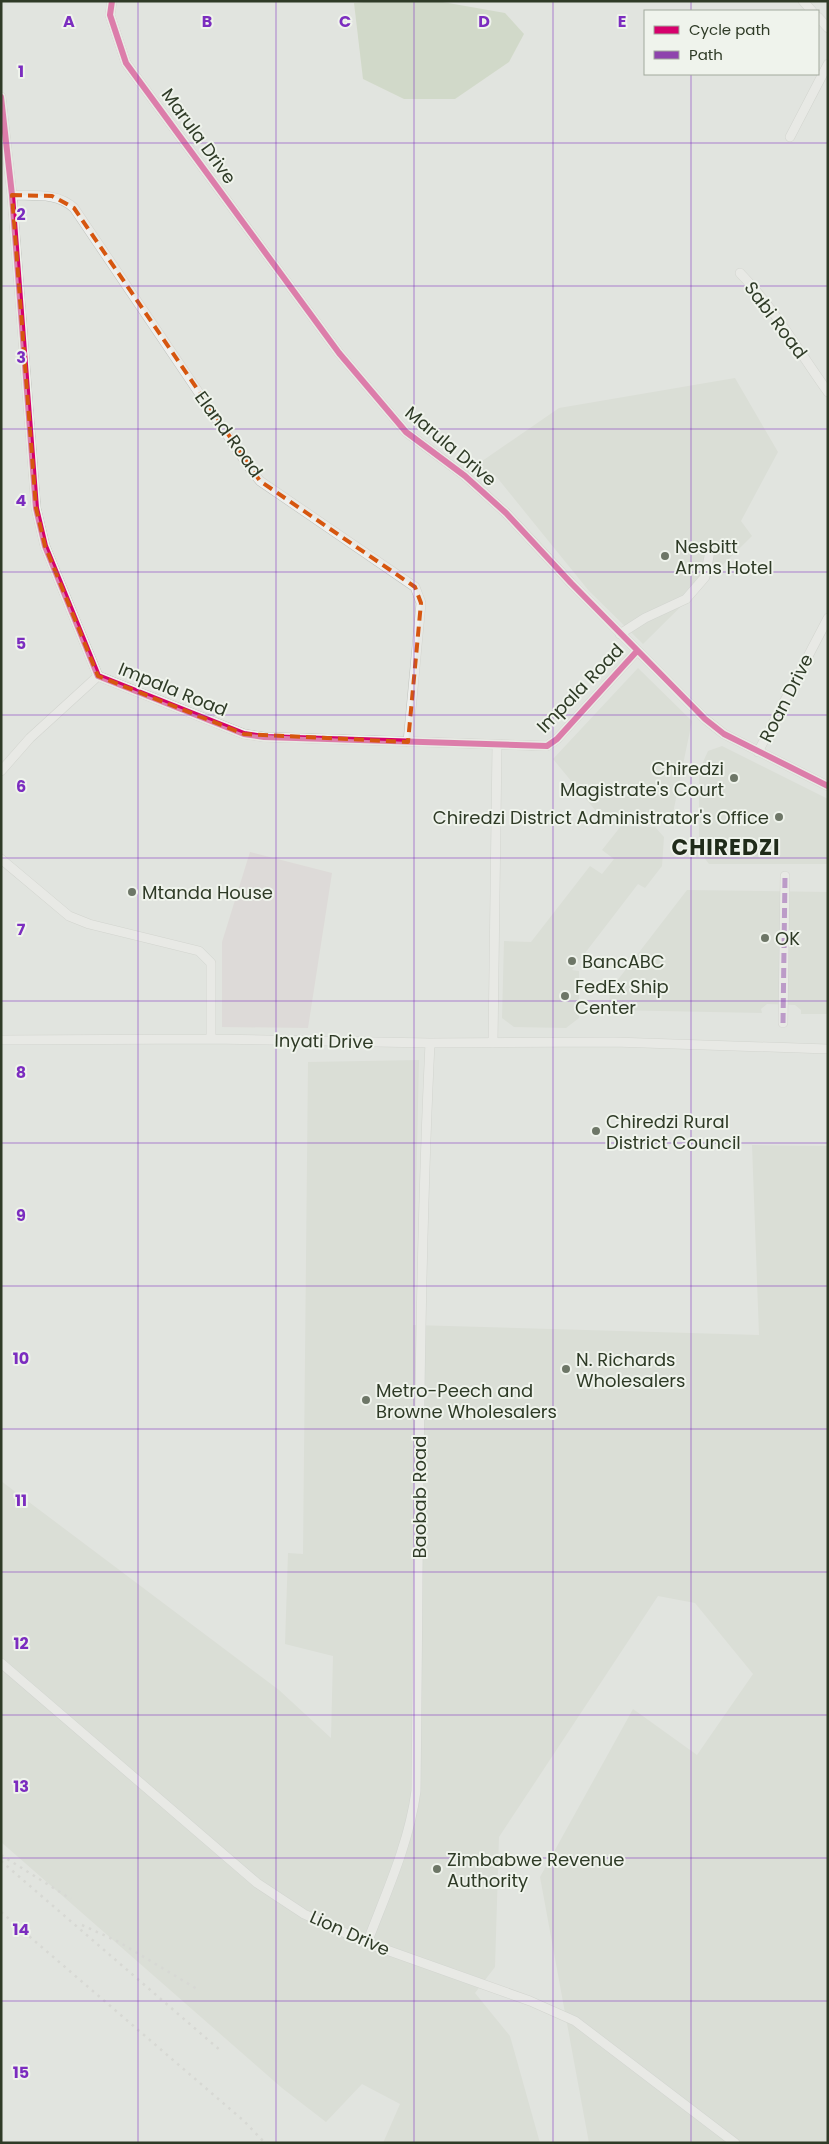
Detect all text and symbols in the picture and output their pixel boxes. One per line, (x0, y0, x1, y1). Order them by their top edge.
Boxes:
text: A (63, 10, 75, 33)
text: B (202, 10, 212, 33)
text: C (339, 10, 351, 33)
text: D (478, 10, 490, 33)
text: E (618, 10, 626, 33)
legend (644, 10, 819, 75)
text: Cycle path (689, 19, 770, 40)
text: Path (689, 44, 723, 65)
text: 1 (18, 60, 24, 83)
street label: Marula Drive (156, 83, 242, 189)
text: 2 (16, 203, 26, 226)
street label: Sabi Road (739, 276, 813, 364)
text: 3 (16, 346, 26, 369)
street label: Eland Road (189, 386, 269, 482)
street label: Marula Drive (400, 400, 502, 492)
text: 4 (16, 489, 27, 512)
place label: Nesbitt Arms Hotel (675, 534, 773, 580)
marker: Nesbitt Arms Hotel (659, 550, 671, 562)
text: 5 (16, 632, 26, 655)
street label: Impala Road (531, 638, 629, 738)
street label: Roan Drive (753, 650, 819, 746)
street label: Impala Road (115, 656, 231, 722)
place label: Chiredzi Magistrate's Court (560, 756, 724, 802)
marker: Chiredzi Magistrate's Court (728, 772, 740, 784)
text: 6 (16, 775, 26, 798)
place label: Chiredzi District Administrator's Office (433, 805, 769, 830)
marker: Chiredzi District Administrator's Office (773, 811, 785, 823)
district label: CHIREDZI (671, 832, 781, 863)
place label: Mtanda House (142, 880, 273, 905)
marker: Mtanda House (126, 886, 138, 898)
text: 7 (17, 918, 26, 941)
place label: OK (775, 926, 800, 951)
marker: OK (759, 932, 771, 944)
place label: BancABC (582, 949, 665, 974)
marker: BancABC (566, 955, 578, 967)
place label: FedEx Ship Center (575, 974, 669, 1020)
marker: FedEx Ship Center (559, 990, 571, 1002)
street label: Inyati Drive (274, 1028, 374, 1054)
text: 8 (16, 1061, 26, 1084)
place label: Chiredzi Rural District Council (606, 1109, 741, 1155)
marker: Chiredzi Rural District Council (590, 1125, 602, 1137)
text: 9 (16, 1204, 26, 1227)
text: 10 (13, 1347, 29, 1370)
place label: N. Richards Wholesalers (576, 1347, 685, 1393)
marker: N. Richards Wholesalers (560, 1363, 572, 1375)
place label: Metro-Peech and Browne Wholesalers (376, 1378, 557, 1424)
marker: Metro-Peech and Browne Wholesalers (360, 1394, 372, 1406)
street label: Baobab Road (407, 1436, 432, 1558)
text: 11 (15, 1489, 27, 1512)
text: 12 (13, 1632, 29, 1655)
text: 13 (13, 1775, 29, 1798)
place label: Zimbabwe Revenue Authority (447, 1847, 625, 1893)
marker: Zimbabwe Revenue Authority (431, 1863, 443, 1875)
street label: Lion Drive (306, 1904, 394, 1962)
text: 14 (13, 1918, 30, 1941)
text: 15 (13, 2061, 29, 2084)

